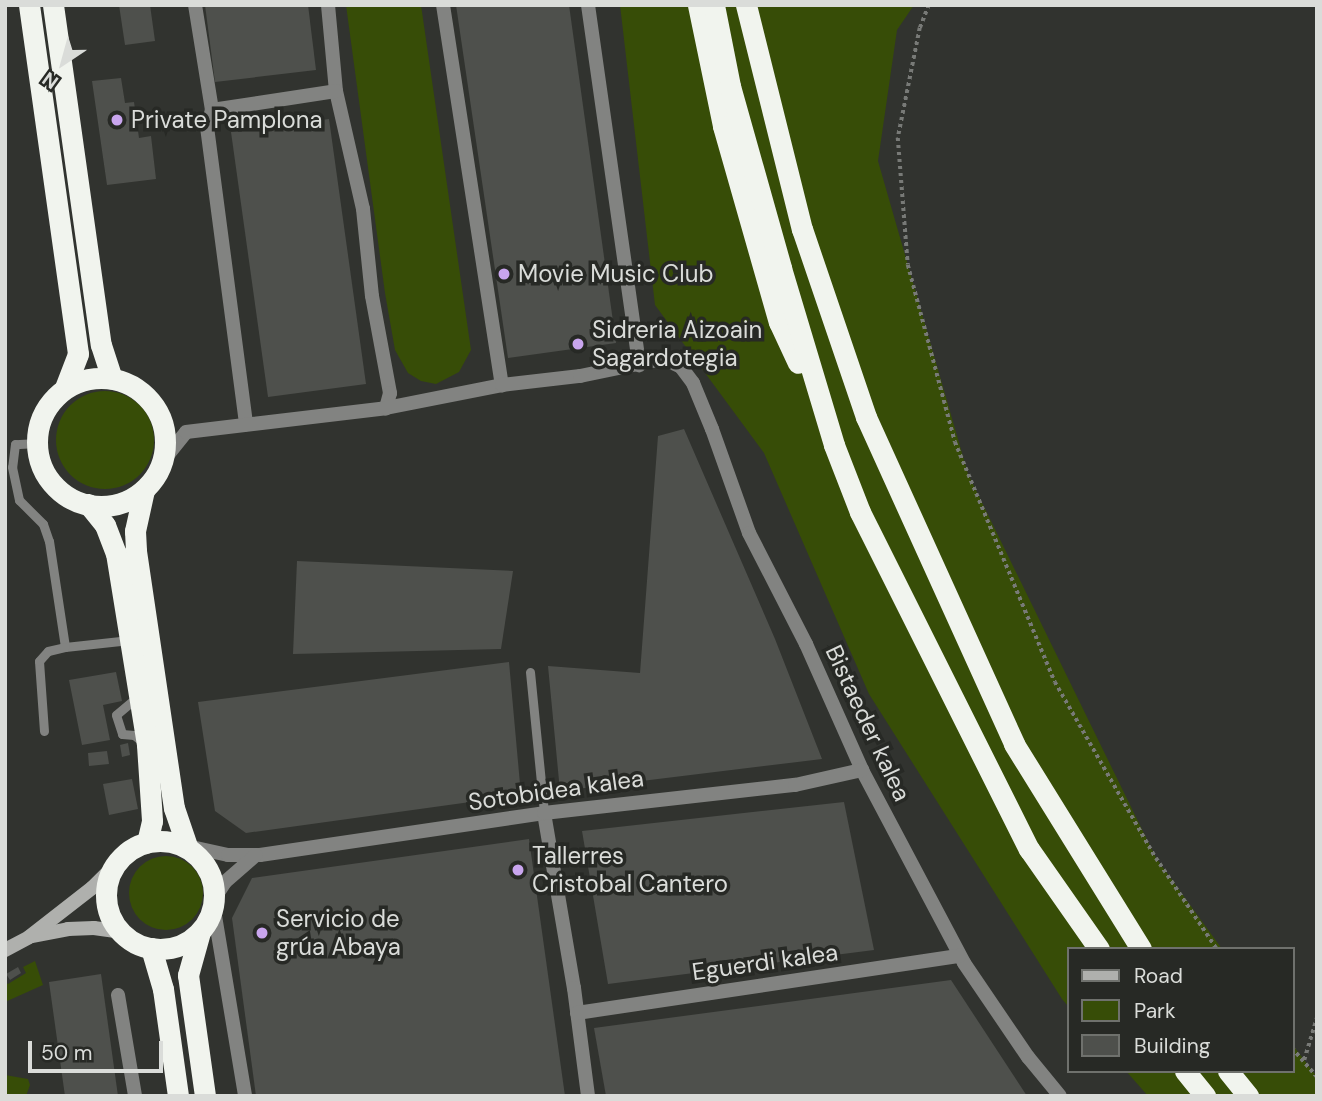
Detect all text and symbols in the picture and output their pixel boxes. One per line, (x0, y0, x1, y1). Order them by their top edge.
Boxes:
north arrow (28, 28, 98, 98)
text: N (37, 66, 63, 95)
place label: Private Pamplona (131, 106, 323, 134)
marker: Private Pamplona (109, 112, 125, 128)
place label: Movie Music Club (518, 260, 713, 288)
marker: Movie Music Club (496, 266, 512, 282)
place label: Sidreria Aizoain Sagardotegia (592, 316, 762, 372)
marker: Sidreria Aizoain Sagardotegia (570, 336, 586, 352)
street label: Bistaeder kalea (819, 640, 917, 806)
street label: Sotobidea kalea (466, 763, 646, 817)
place label: Tallerres Cristobal Cantero (532, 842, 728, 898)
marker: Tallerres Cristobal Cantero (510, 862, 526, 878)
place label: Servicio de grúa Abaya (276, 905, 401, 961)
marker: Servicio de grúa Abaya (254, 925, 270, 941)
street label: Eguerdi kalea (690, 938, 840, 986)
legend (1066, 947, 1294, 1073)
text: Road (1134, 962, 1183, 990)
text: Park (1134, 997, 1175, 1025)
scale bar (32, 1028, 166, 1072)
text: Building (1134, 1032, 1210, 1060)
text: 50 m (41, 1039, 92, 1067)

